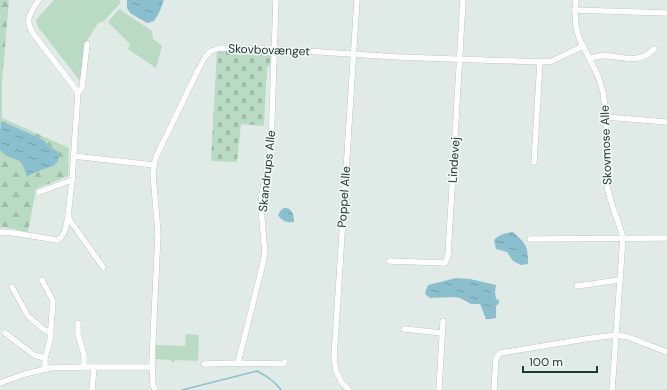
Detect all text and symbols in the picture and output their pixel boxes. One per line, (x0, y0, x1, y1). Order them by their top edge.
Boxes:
street label: Skovbovænget (228, 41, 310, 59)
street label: Skovmose Alle (597, 105, 615, 185)
street label: Skandrups Alle (255, 129, 279, 213)
street label: Lindevej (444, 136, 464, 183)
street label: Poppel Alle (334, 166, 354, 228)
scale bar (523, 348, 597, 374)
text: 100 m (529, 354, 563, 370)

